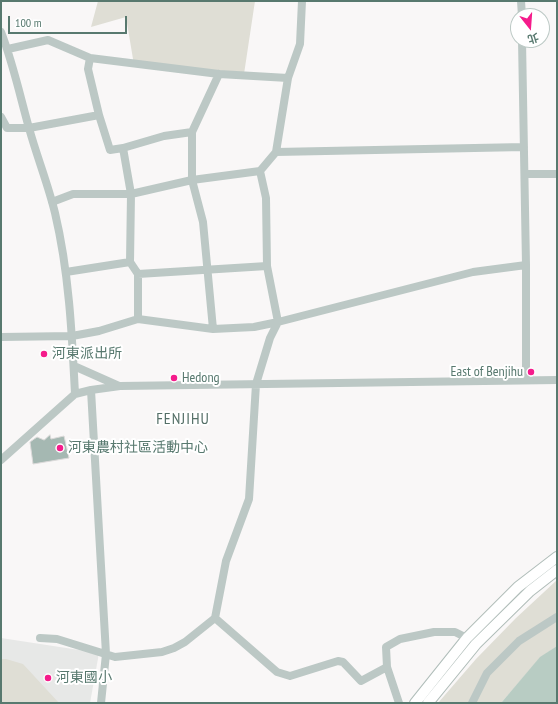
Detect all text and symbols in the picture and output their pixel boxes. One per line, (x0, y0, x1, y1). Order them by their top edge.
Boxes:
scale bar (10, 8, 129, 34)
north arrow (510, 8, 550, 48)
text: 100 m (15, 15, 42, 30)
text: 北 (526, 30, 541, 47)
place label: 河東派出所 (52, 346, 122, 362)
marker: 河東派出所 (39, 349, 49, 359)
place label: East of Benjihu (451, 364, 523, 380)
marker: East of Benjihu (526, 367, 536, 377)
place label: Hedong (182, 370, 220, 386)
marker: Hedong (169, 373, 179, 383)
district label: FENJIHU (156, 409, 210, 429)
place label: 河東農村社區活動中心 (68, 440, 208, 456)
marker: 河東農村社區活動中心 (55, 443, 65, 453)
place label: 河東國小 (56, 670, 112, 686)
marker: 河東國小 (43, 673, 53, 683)

